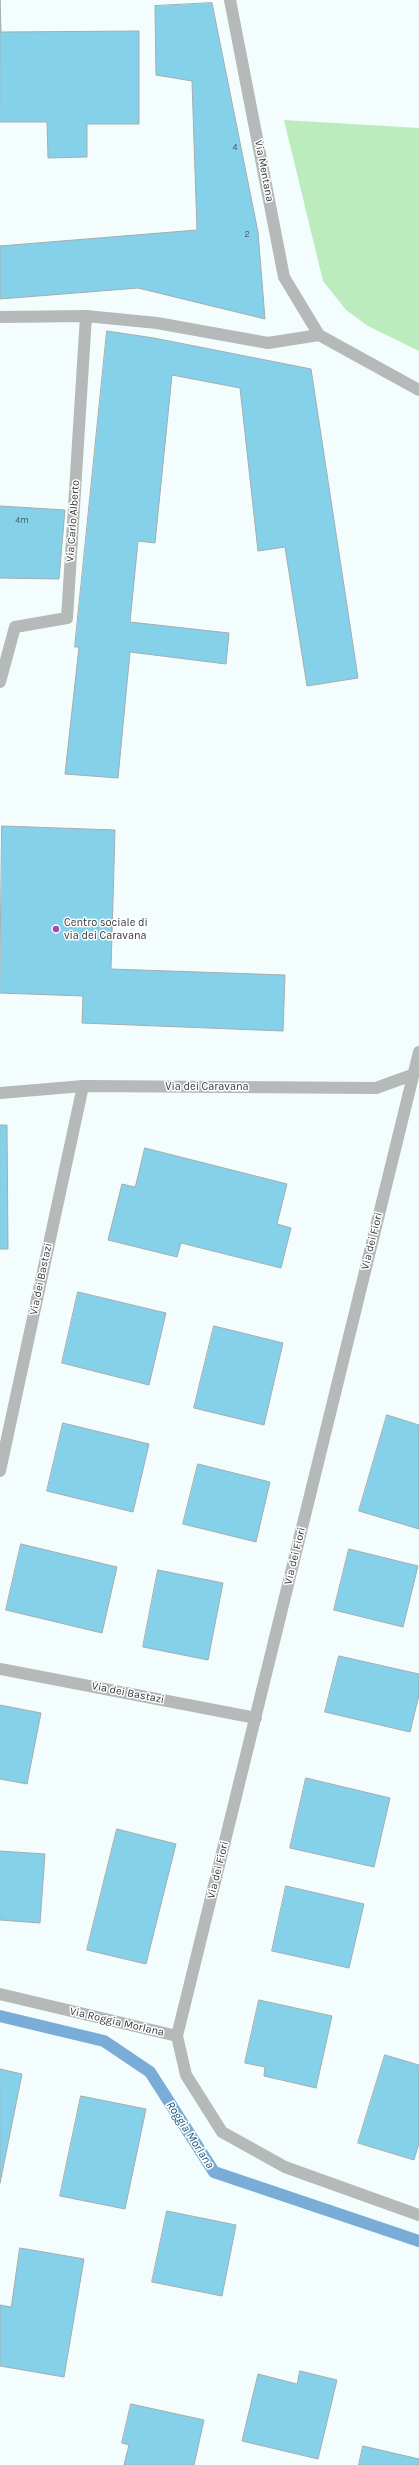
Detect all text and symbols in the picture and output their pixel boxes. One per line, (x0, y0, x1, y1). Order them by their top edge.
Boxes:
street label: Via Mentana (252, 139, 276, 203)
house number: 4 (232, 142, 238, 152)
house number: 2 (244, 229, 250, 239)
street label: Via Carlo Alberto (64, 479, 82, 563)
house number: 4m (15, 515, 29, 525)
place label: Centro sociale di via dei Caravana (64, 916, 148, 942)
marker: Centro sociale di via dei Caravana (51, 924, 61, 934)
street label: Via dei Caravana (165, 1080, 249, 1094)
street label: Via dei Fiori (359, 1211, 385, 1271)
street label: Via dei Bastazi (27, 1242, 55, 1316)
street label: Via dei Fiori (282, 1526, 308, 1586)
street label: Via dei Bastazi (91, 1680, 165, 1706)
street label: Via dei Fiori (205, 1840, 231, 1900)
street label: Via Roggia Morlana (69, 2005, 165, 2039)
water label: Roggia Morlana (163, 2099, 217, 2171)

